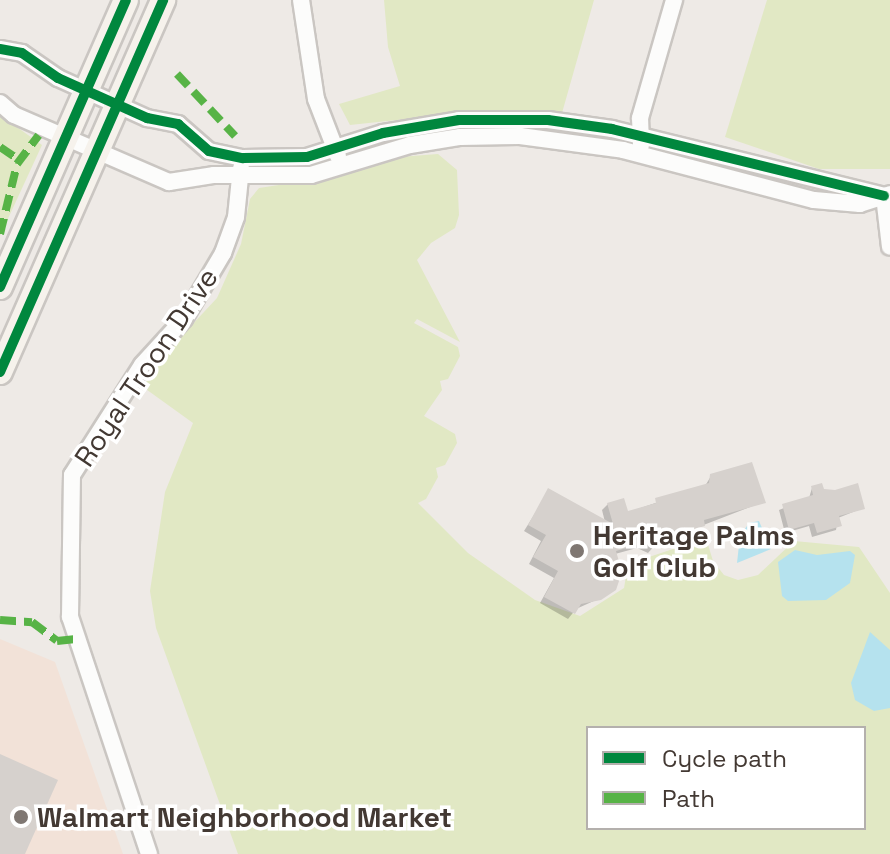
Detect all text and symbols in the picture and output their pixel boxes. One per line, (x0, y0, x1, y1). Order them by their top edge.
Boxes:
street label: Royal Troon Drive (67, 261, 225, 473)
place label: Heritage Palms Golf Club (593, 518, 795, 584)
marker: Heritage Palms Golf Club (568, 542, 586, 560)
legend (586, 726, 866, 830)
text: Cycle path (662, 743, 787, 774)
text: Path (662, 783, 715, 814)
place label: Walmart Neighborhood Market (37, 800, 452, 834)
marker: Walmart Neighborhood Market (12, 808, 30, 826)

